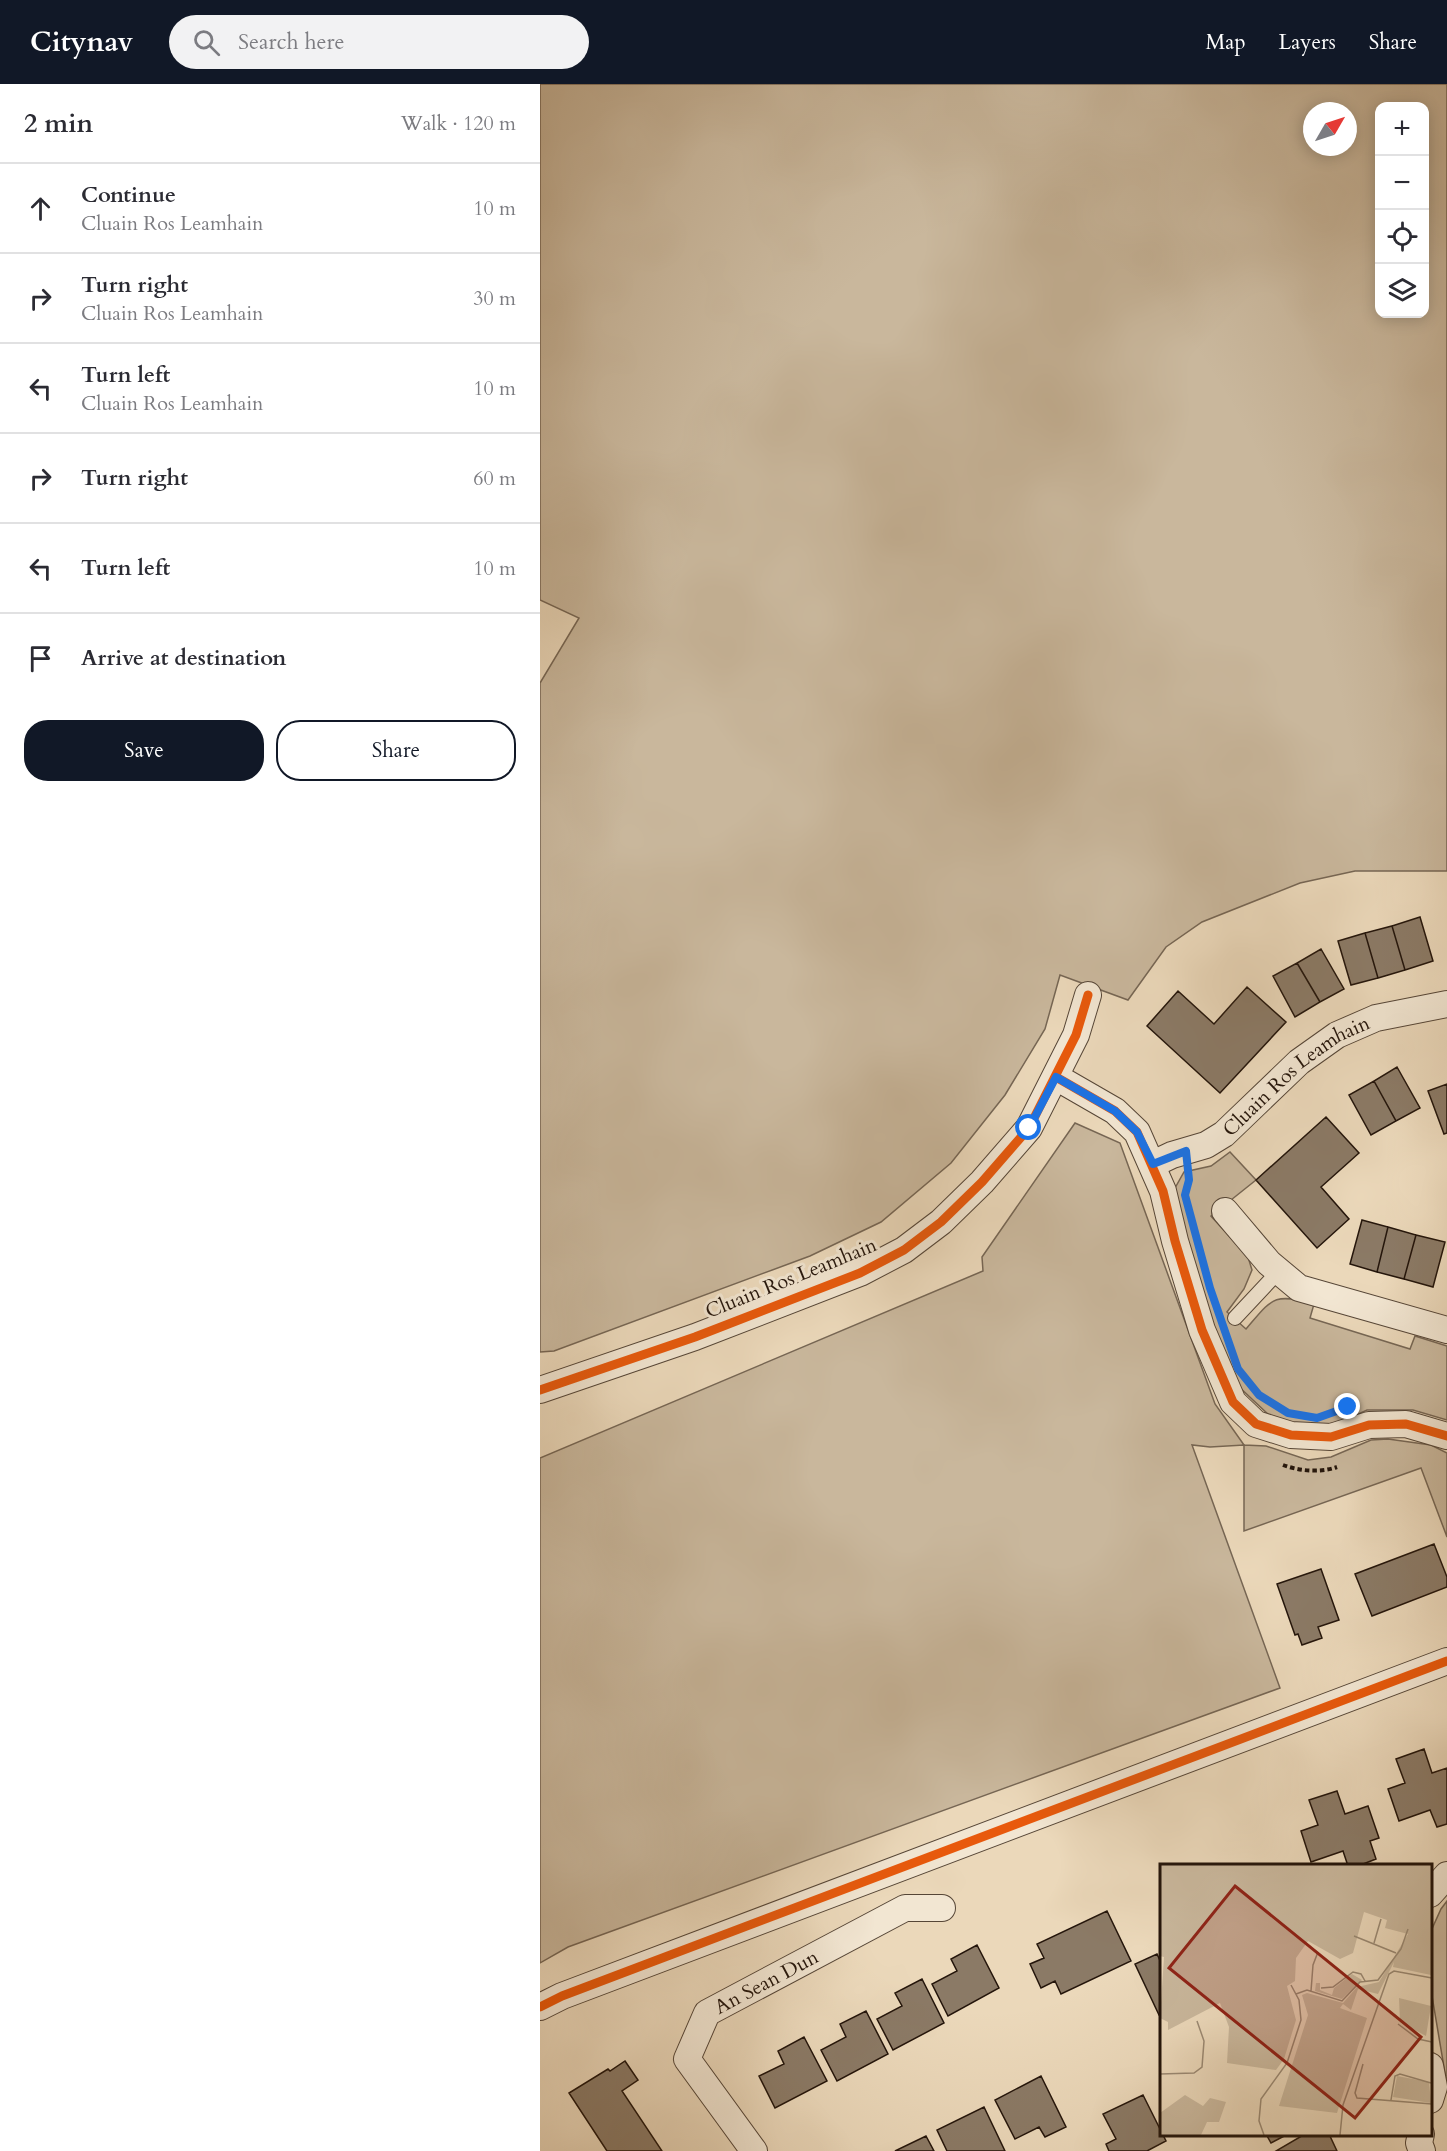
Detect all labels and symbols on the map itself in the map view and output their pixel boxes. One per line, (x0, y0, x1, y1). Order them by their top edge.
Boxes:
north arrow (1303, 102, 1357, 156)
street label: Cluain Ros Leamhain (1216, 1009, 1374, 1142)
route start (1015, 1114, 1041, 1140)
street label: Cluain Ros Leamhain (701, 1231, 881, 1325)
route end (1334, 1393, 1360, 1419)
inset map (1160, 1864, 1432, 2136)
street label: An Sean Dun (709, 1943, 824, 2020)

